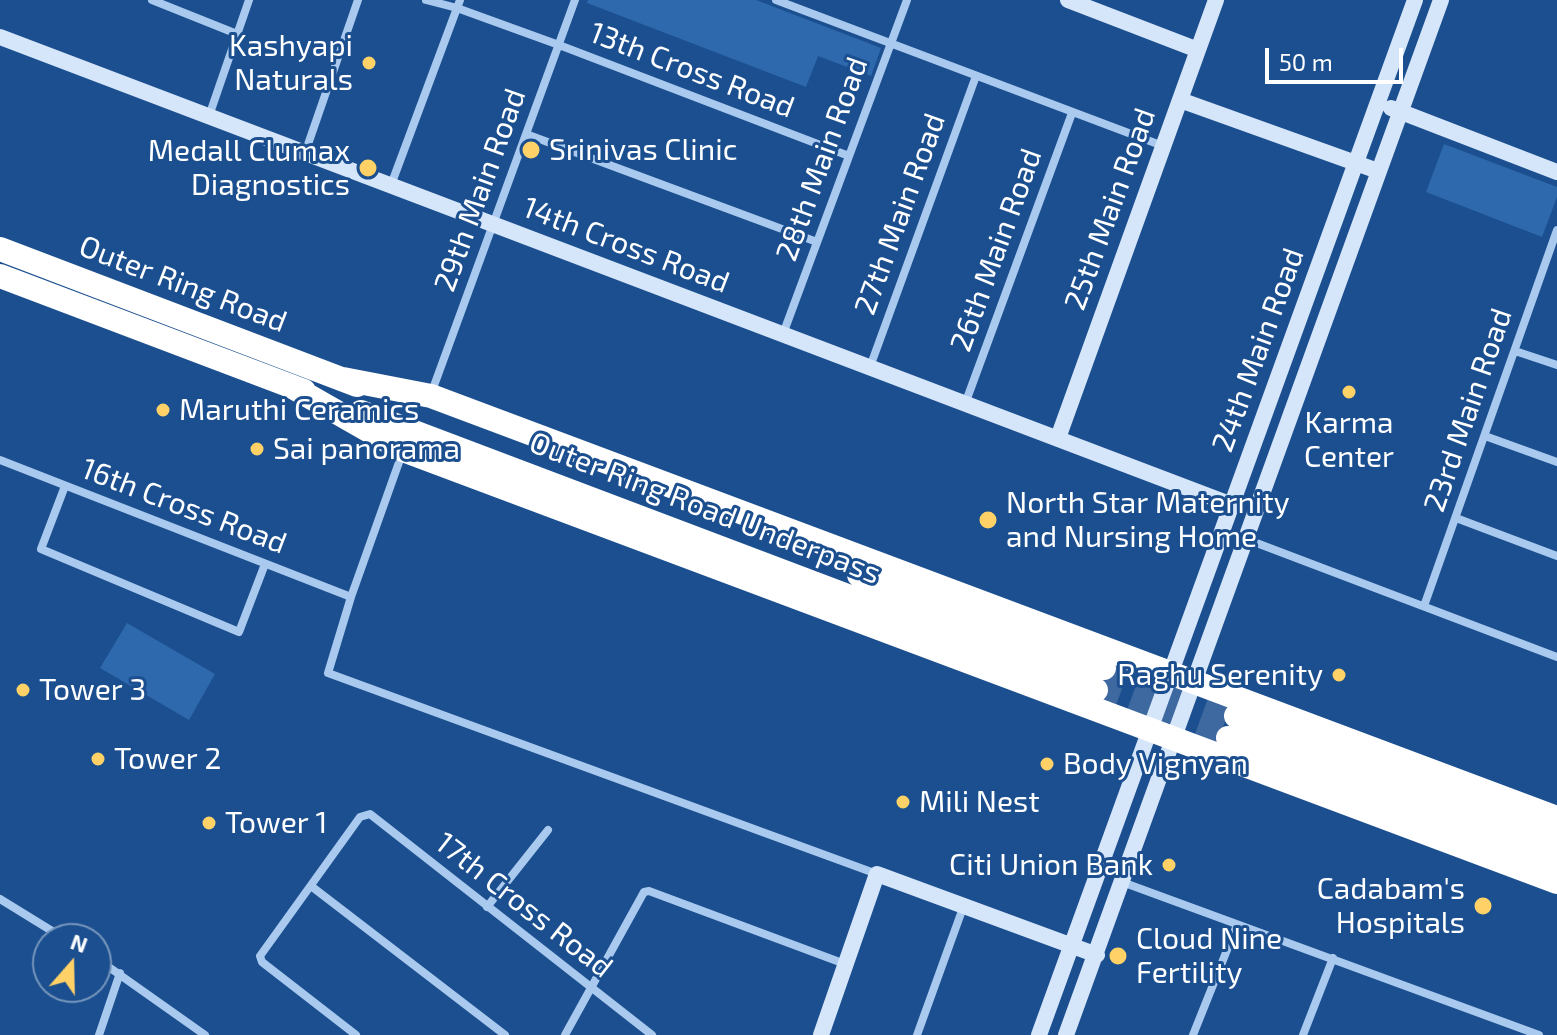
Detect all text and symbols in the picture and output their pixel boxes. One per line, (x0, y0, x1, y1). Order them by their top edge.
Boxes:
street label: 13th Cross Road (585, 14, 799, 126)
place label: Kashyapi Naturals (229, 28, 353, 98)
scale bar (1269, 32, 1407, 82)
text: 50 m (1279, 47, 1333, 76)
street label: 28th Main Road (768, 52, 876, 266)
marker: Kashyapi Naturals (360, 54, 378, 72)
street label: 29th Main Road (427, 84, 533, 296)
street label: 25th Main Road (1057, 103, 1163, 315)
street label: 27th Main Road (847, 109, 953, 319)
place label: Srinivas Clinic (549, 132, 737, 168)
place label: Medall Clumax Diagnostics (148, 133, 350, 204)
marker: Srinivas Clinic (520, 139, 542, 161)
street label: 26th Main Road (943, 144, 1049, 356)
marker: Medall Clumax Diagnostics (357, 157, 379, 179)
street label: 14th Cross Road (518, 189, 734, 301)
street label: Outer Ring Road (74, 228, 292, 340)
street label: 24th Main Road (1204, 243, 1312, 457)
street label: 23rd Main Road (1416, 304, 1520, 516)
marker: Karma Center (1340, 383, 1358, 401)
place label: Maruthi Ceramics (179, 392, 419, 428)
marker: Maruthi Ceramics (154, 401, 172, 419)
place label: Karma Center (1304, 405, 1394, 476)
street label: Outer Ring Road Underpass (524, 424, 886, 592)
place label: Sai panorama (273, 431, 460, 467)
marker: Sai panorama (248, 440, 266, 458)
street label: 16th Cross Road (76, 450, 292, 562)
place label: North Star Maternity and Nursing Home (1006, 485, 1290, 556)
marker: North Star Maternity and Nursing Home (977, 509, 999, 531)
place label: Raghu Serenity (1117, 657, 1323, 693)
marker: Raghu Serenity (1330, 666, 1348, 684)
place label: Tower 3 (39, 672, 146, 708)
marker: Tower 3 (14, 681, 32, 699)
place label: Tower 2 (114, 741, 221, 777)
place label: Body Vignyan (1063, 746, 1248, 782)
marker: Tower 2 (89, 750, 107, 768)
marker: Body Vignyan (1038, 755, 1056, 773)
place label: Mili Nest (919, 784, 1040, 820)
marker: Mili Nest (894, 793, 912, 811)
place label: Tower 1 (225, 805, 327, 841)
marker: Tower 1 (200, 814, 218, 832)
street label: 17th Cross Road (428, 825, 620, 985)
place label: Citi Union Bank (949, 847, 1153, 883)
marker: Citi Union Bank (1160, 856, 1178, 874)
place label: Cadabam's Hospitals (1317, 871, 1465, 942)
marker: Cadabam's Hospitals (1472, 895, 1494, 917)
place label: Cloud Nine Fertility (1136, 921, 1282, 992)
north arrow (32, 923, 112, 1003)
text: N (68, 927, 91, 957)
marker: Cloud Nine Fertility (1107, 945, 1129, 967)

